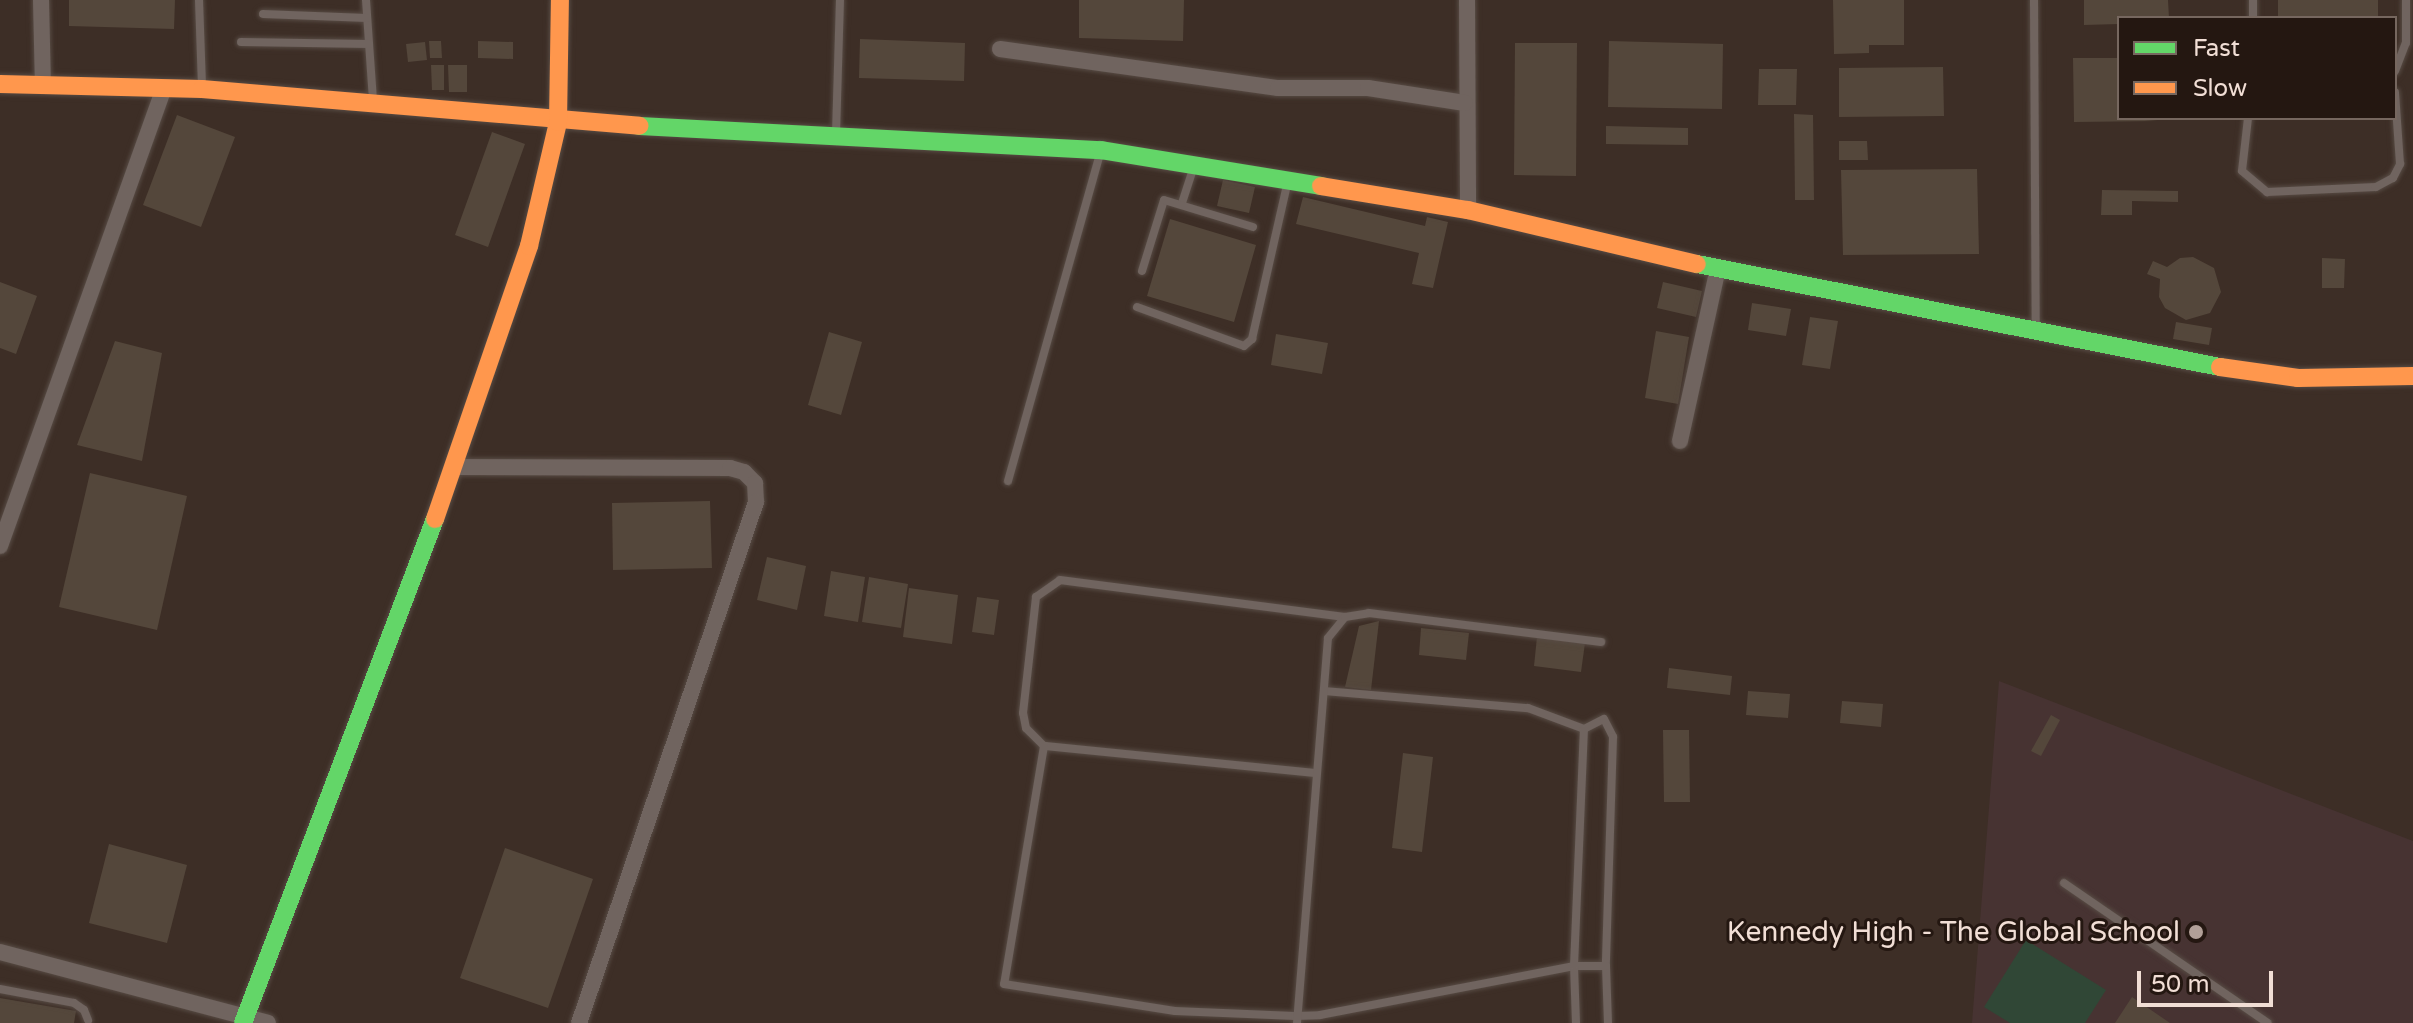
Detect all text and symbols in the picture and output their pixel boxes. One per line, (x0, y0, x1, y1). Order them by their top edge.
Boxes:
legend (2117, 16, 2397, 120)
text: Fast (2193, 34, 2240, 63)
text: Slow (2193, 74, 2247, 103)
place label: Kennedy High - The Global School (1727, 915, 2180, 949)
marker: Kennedy High - The Global School (2187, 923, 2205, 941)
scale bar (2141, 955, 2277, 1005)
text: 50 m (2151, 970, 2209, 999)

